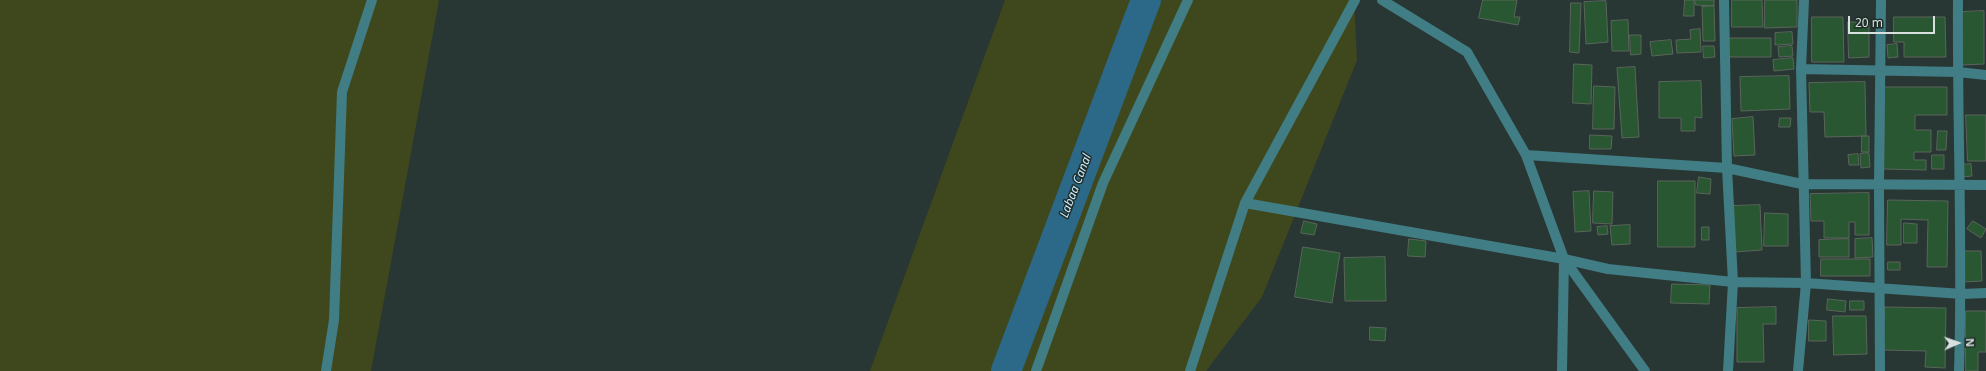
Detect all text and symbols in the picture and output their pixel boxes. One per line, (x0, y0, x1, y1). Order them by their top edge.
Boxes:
scale bar (1850, 8, 1937, 34)
text: 20 m (1855, 14, 1883, 31)
water label: Labaa Canal (1057, 152, 1095, 220)
north arrow (1938, 323, 1978, 363)
text: N (1963, 338, 1978, 347)

